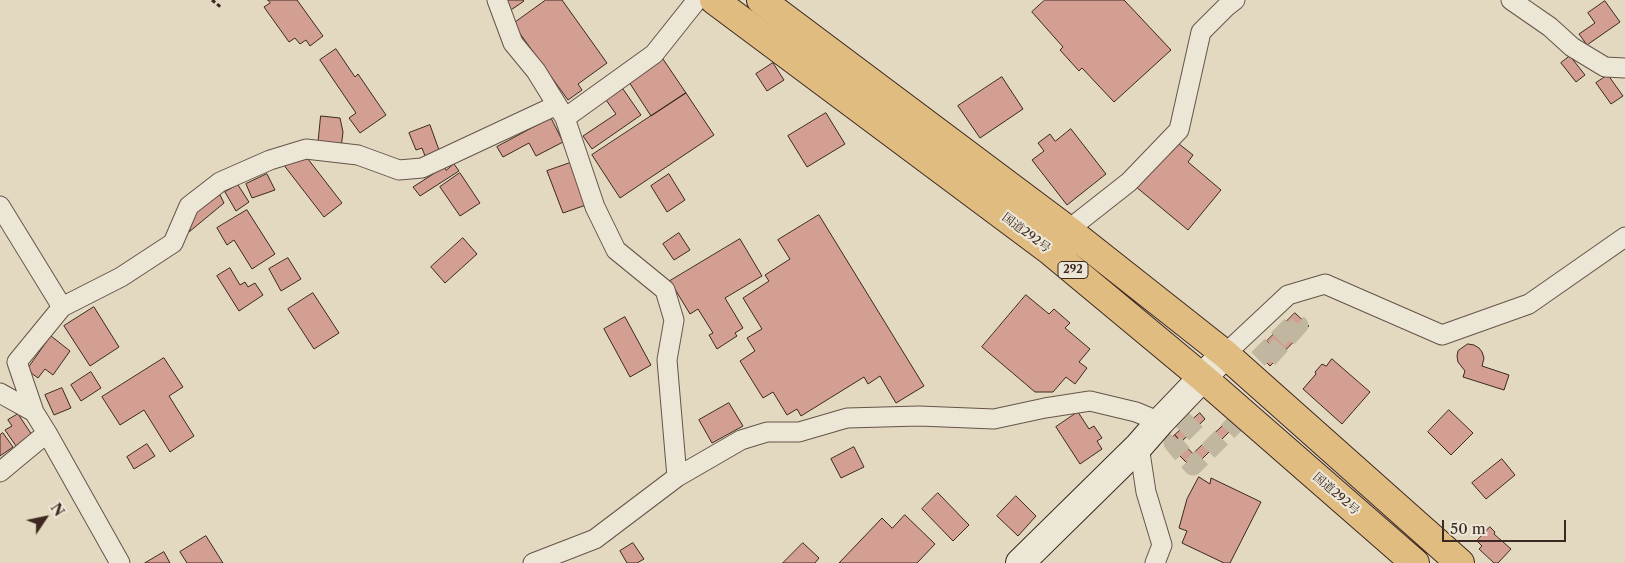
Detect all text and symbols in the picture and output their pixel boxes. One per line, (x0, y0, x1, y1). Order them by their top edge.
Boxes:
street label: 国道292号 (999, 210, 1053, 256)
road number: 292 (1058, 262, 1088, 278)
street label: 国道292号 (1310, 470, 1362, 518)
north arrow (20, 493, 70, 543)
text: N (47, 500, 68, 520)
scale bar (1445, 510, 1569, 542)
text: 50 m (1450, 519, 1486, 538)

